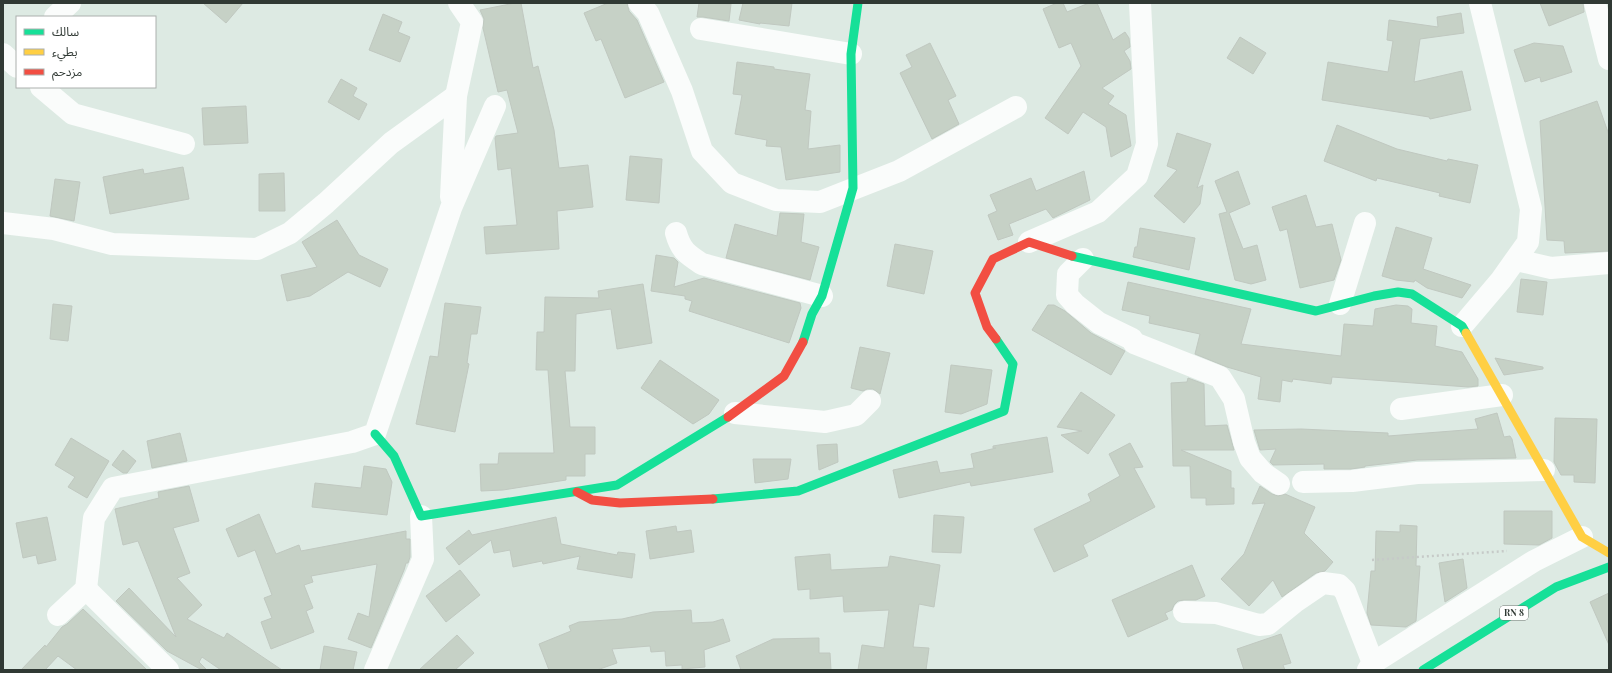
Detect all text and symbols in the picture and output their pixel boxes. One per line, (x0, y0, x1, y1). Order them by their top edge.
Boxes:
legend (16, 16, 156, 88)
text: سالك (52, 23, 79, 39)
text: بطيء (52, 43, 78, 62)
text: مزدحم (52, 63, 82, 81)
road number: RN 8 (1500, 606, 1528, 620)

